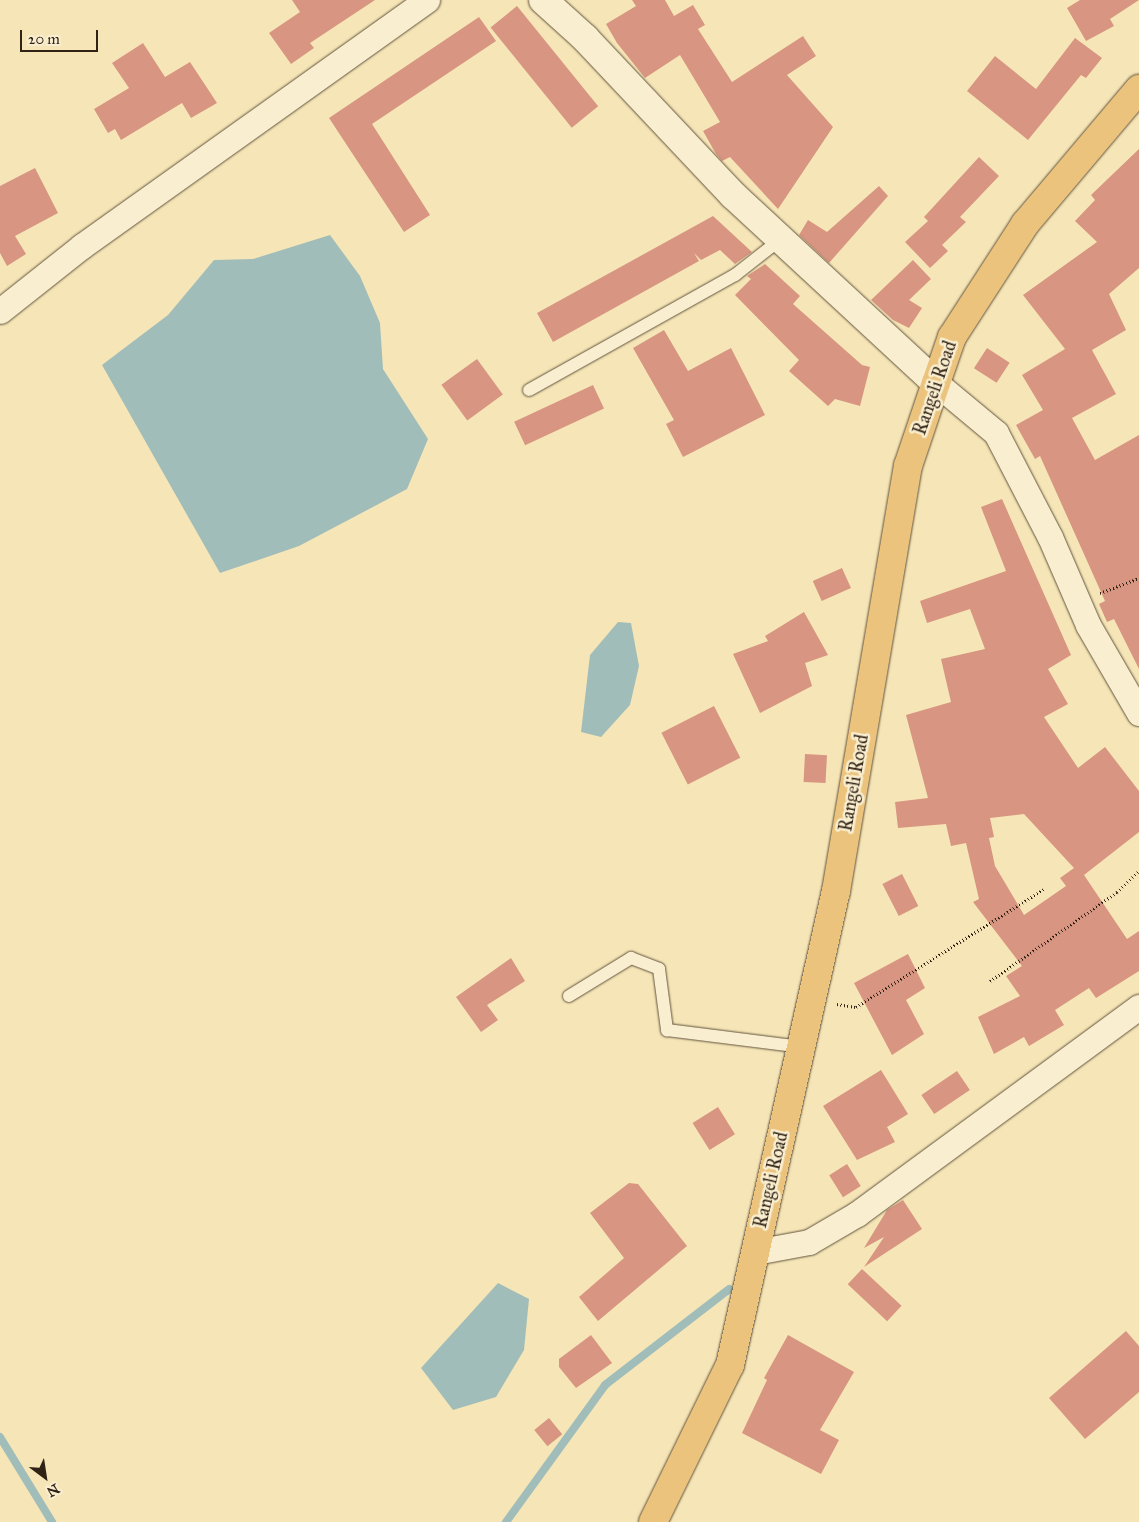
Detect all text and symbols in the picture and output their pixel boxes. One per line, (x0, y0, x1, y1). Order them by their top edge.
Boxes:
scale bar (22, 20, 100, 52)
text: 20 m (28, 30, 60, 48)
street label: Rangeli Road (909, 338, 961, 438)
street label: Rangeli Road (835, 733, 873, 833)
street label: Rangeli Road (749, 1130, 793, 1230)
north arrow (20, 1452, 70, 1502)
text: N (44, 1480, 62, 1501)

